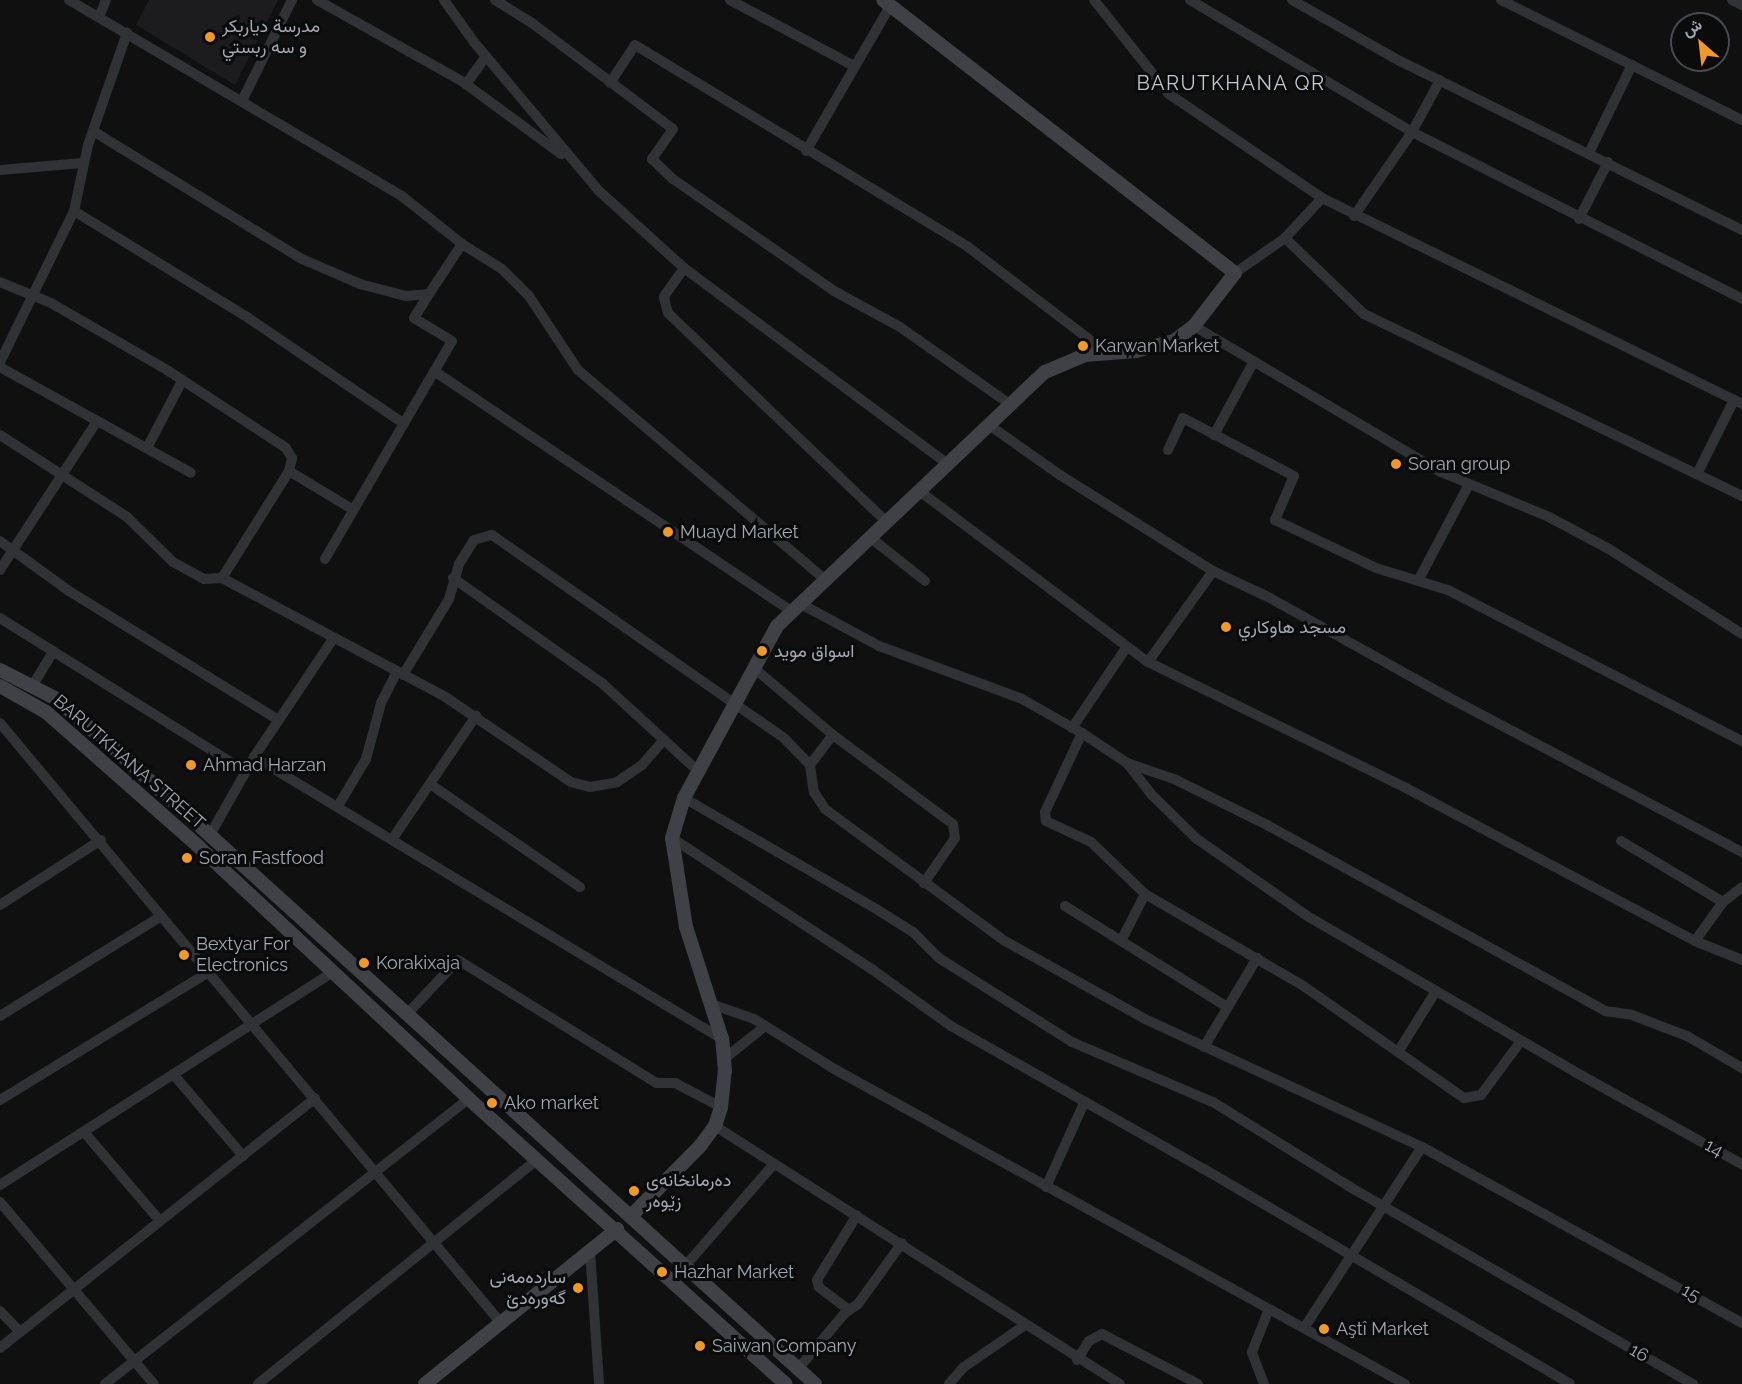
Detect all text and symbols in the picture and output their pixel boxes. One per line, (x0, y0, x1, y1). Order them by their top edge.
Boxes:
north arrow (1670, 12, 1730, 72)
text: ش (1679, 15, 1705, 40)
place label: مدرسة دياربكر و سه ربستي (222, 16, 320, 58)
marker: مدرسة دياربكر و سه ربستي (203, 30, 217, 44)
district label: BARUTKHANA QR (1136, 71, 1326, 95)
place label: Karwan Market (1095, 335, 1219, 357)
marker: Karwan Market (1076, 339, 1090, 353)
place label: Soran group (1408, 453, 1510, 475)
marker: Soran group (1389, 457, 1403, 471)
place label: Muayd Market (680, 521, 799, 543)
marker: Muayd Market (661, 525, 675, 539)
place label: مسجد هاوكاري (1238, 616, 1346, 638)
marker: مسجد هاوكاري (1219, 620, 1233, 634)
place label: اسواق مويد (774, 640, 854, 662)
marker: اسواق مويد (755, 644, 769, 658)
street label: BARUTKHANA STREET (49, 690, 209, 834)
place label: Ahmad Harzan (203, 754, 326, 776)
marker: Ahmad Harzan (184, 758, 198, 772)
place label: Soran Fastfood (199, 847, 324, 869)
marker: Soran Fastfood (180, 851, 194, 865)
place label: Bextyar For Electronics (196, 934, 291, 976)
marker: Bextyar For Electronics (177, 948, 191, 962)
place label: Korakixaja (376, 952, 460, 974)
marker: Korakixaja (357, 956, 371, 970)
place label: Ako market (504, 1092, 599, 1114)
marker: Ako market (485, 1096, 499, 1110)
street label: 14 (1701, 1134, 1727, 1162)
place label: دەرمانخانەی زێوەر (646, 1170, 731, 1212)
marker: دەرمانخانەی زێوەر (627, 1184, 641, 1198)
place label: Hazhar Market (674, 1261, 794, 1283)
marker: Hazhar Market (655, 1265, 669, 1279)
place label: ساردەمەنی گەورەدێ (490, 1267, 566, 1310)
street label: 15 (1678, 1279, 1704, 1307)
marker: ساردەمەنی گەورەدێ (571, 1281, 585, 1295)
place label: Aştî Market (1336, 1318, 1429, 1340)
marker: Aştî Market (1317, 1322, 1331, 1336)
place label: Saiwan Company (712, 1335, 857, 1357)
marker: Saiwan Company (693, 1339, 707, 1353)
street label: 16 (1626, 1339, 1652, 1367)

